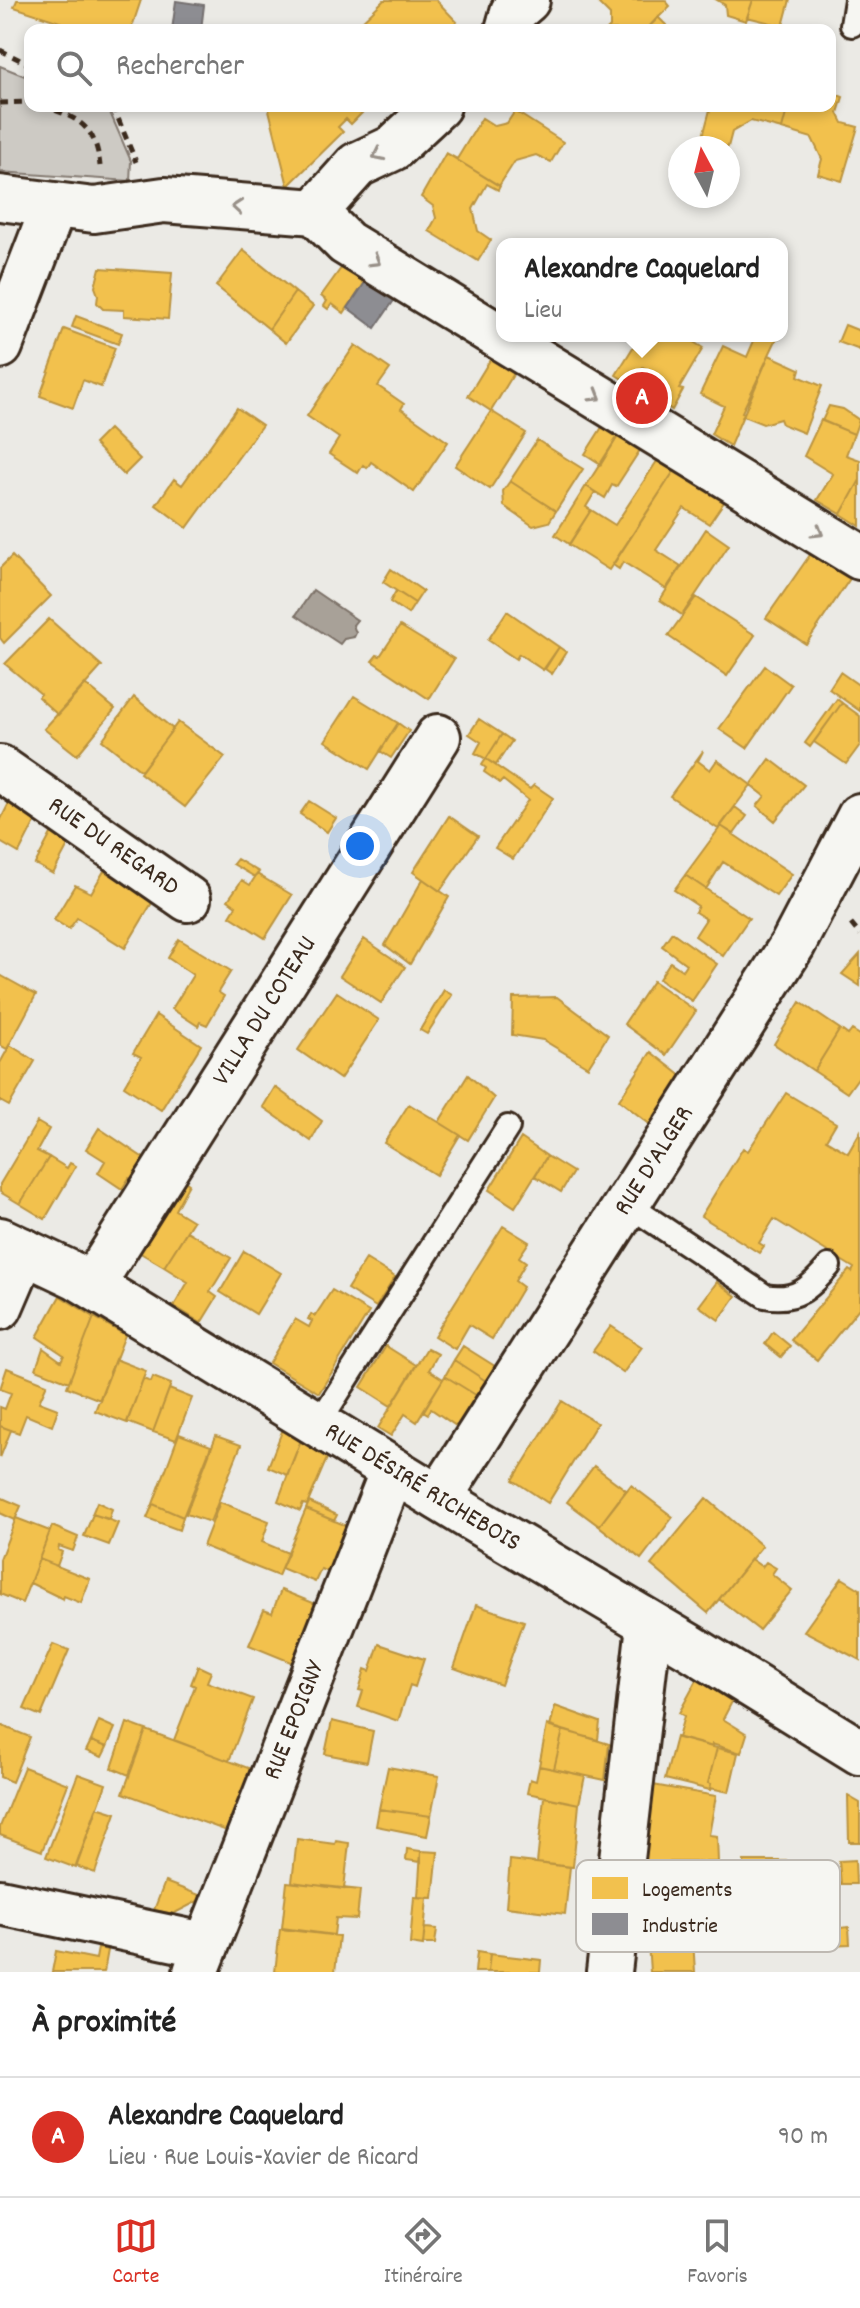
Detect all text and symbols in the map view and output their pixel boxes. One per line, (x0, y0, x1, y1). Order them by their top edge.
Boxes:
search box (24, 24, 836, 112)
icon: search (52, 46, 96, 90)
text: Rechercher (116, 47, 244, 90)
north arrow (668, 136, 740, 208)
one-way arrow (371, 145, 386, 161)
one-way arrow (230, 199, 243, 216)
popup (496, 238, 788, 342)
text: Alexandre Caquelard (524, 250, 760, 293)
one-way arrow (366, 251, 381, 266)
text: Lieu (524, 293, 562, 330)
pin: A (616, 368, 668, 428)
one-way arrow (588, 386, 602, 401)
one-way arrow (809, 522, 824, 537)
street label: RUE DU REGARD (40, 788, 187, 906)
your location (340, 826, 380, 866)
street label: VILLA DU COTEAU (204, 929, 326, 1093)
street label: RUE D'ALGER (605, 1099, 703, 1223)
street label: RUE DÉSIRÉ RICHEBOIS (317, 1414, 527, 1562)
street label: RUE EPOIGNY (255, 1654, 335, 1786)
legend (576, 1860, 840, 1952)
text: Logements (642, 1876, 732, 1907)
text: Industrie (642, 1912, 718, 1943)
text: À proximité (32, 2000, 176, 2049)
text: Alexandre Caquelard (108, 2097, 344, 2140)
text: A (51, 2119, 65, 2156)
text: 90 m (778, 2119, 828, 2156)
text: Lieu · Rue Louis-Xavier de Ricard (108, 2140, 419, 2177)
tab: Carte (112, 2214, 159, 2293)
tab: Itinéraire (384, 2214, 463, 2293)
tab: Favoris (687, 2214, 748, 2293)

